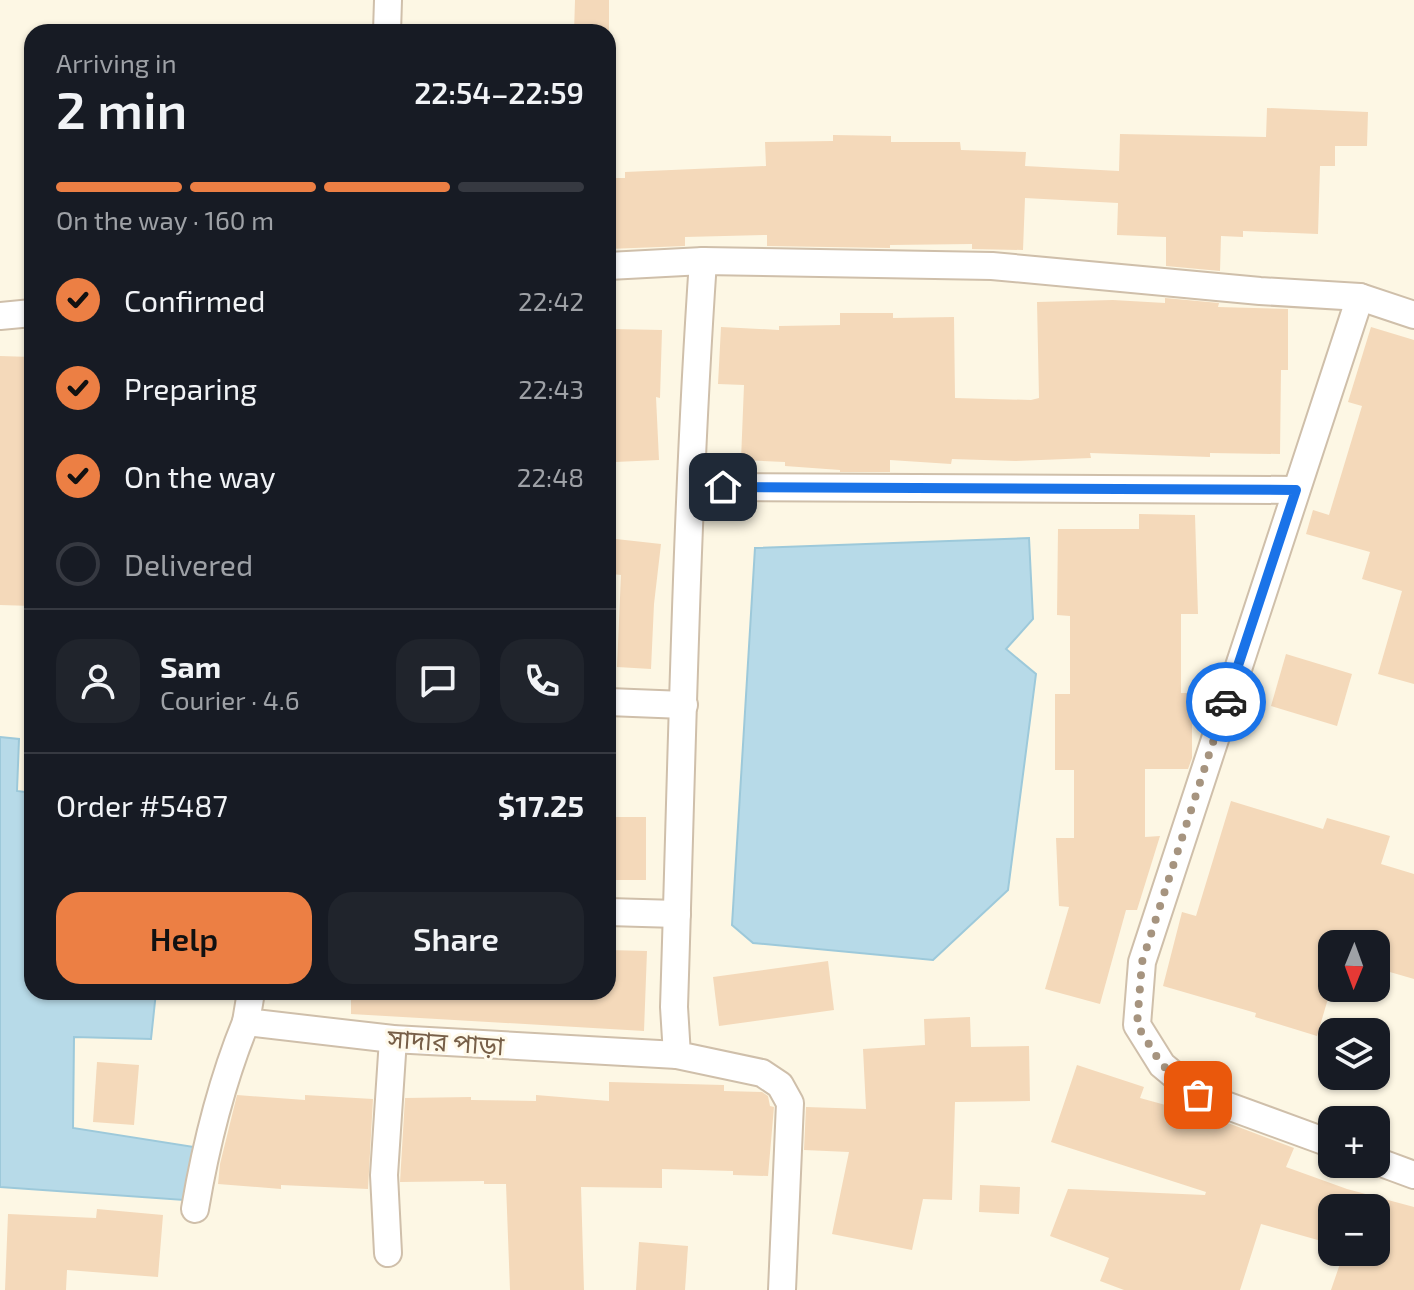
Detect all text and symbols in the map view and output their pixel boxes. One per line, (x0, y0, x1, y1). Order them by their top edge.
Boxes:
text: Arriving in (56, 47, 177, 78)
text: 22:54–22:59 (414, 74, 584, 110)
text: 2 min (56, 77, 187, 139)
text: On the way · 160 m (56, 204, 274, 235)
icon: check (56, 278, 100, 322)
text: Confirmed (124, 282, 265, 318)
text: 22:42 (518, 285, 584, 316)
icon: check (56, 366, 100, 410)
text: Preparing (124, 370, 257, 406)
text: 22:43 (518, 373, 584, 404)
pin (689, 453, 757, 521)
icon: check (56, 454, 100, 498)
text: On the way (124, 458, 276, 494)
text: 22:48 (517, 461, 584, 492)
icon: home (701, 465, 745, 509)
text: Delivered (124, 546, 253, 582)
button: person (56, 639, 140, 723)
button: chat (396, 639, 480, 723)
button: phone (500, 639, 584, 723)
text: Sam (160, 648, 221, 684)
courier (1186, 662, 1266, 742)
icon: car (1204, 680, 1248, 724)
text: Courier · 4.6 (160, 684, 300, 715)
text: Order #5487 (56, 787, 228, 823)
text: $17.25 (498, 787, 584, 823)
button: Help (56, 892, 312, 984)
button: Share (328, 892, 584, 984)
north arrow (1318, 930, 1390, 1002)
map controls (1318, 930, 1390, 1266)
button: layers (1318, 1018, 1390, 1090)
street label: সাদার পাড়া (386, 1021, 506, 1061)
pin (1164, 1061, 1232, 1129)
icon: bag (1176, 1073, 1220, 1117)
button: + (1318, 1106, 1390, 1178)
button: − (1318, 1194, 1390, 1266)

